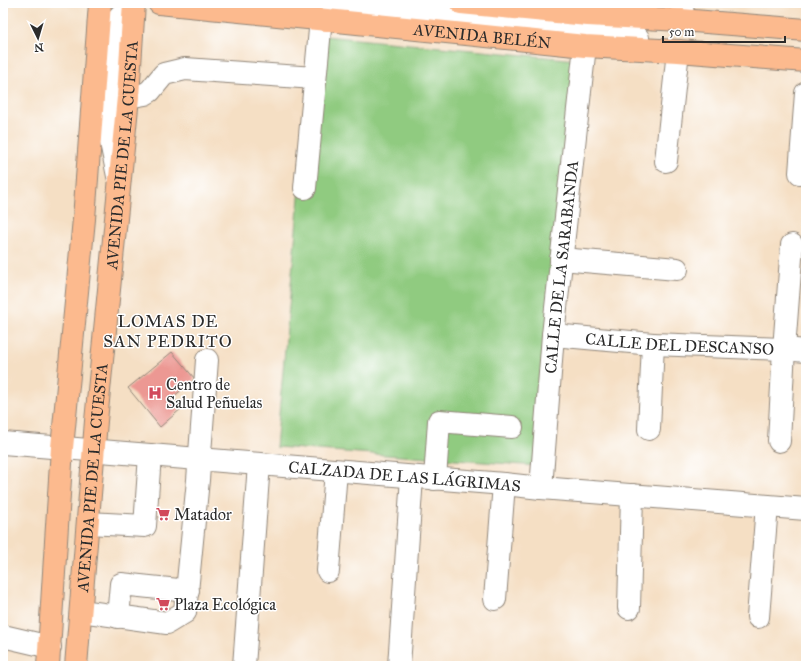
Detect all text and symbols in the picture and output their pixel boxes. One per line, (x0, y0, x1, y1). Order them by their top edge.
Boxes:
north arrow (18, 18, 58, 58)
scale bar (663, 18, 785, 44)
street label: AVENIDA BELÉN (412, 20, 552, 53)
text: 50 m (669, 25, 694, 39)
street label: AVENIDA PIE DE LA CUESTA (102, 40, 142, 271)
text: N (33, 41, 44, 54)
street label: CALLE DE LA SARABANDA (541, 159, 582, 374)
district label: LOMAS DE SAN PEDRITO (103, 311, 233, 352)
street label: CALLE DEL DESCANSO (584, 329, 774, 359)
street label: AVENIDA PIE DE LA CUESTA (73, 362, 112, 594)
place label: Centro de Salud Peñuelas (166, 375, 262, 412)
hospital icon: Centro de Salud Peñuelas (147, 385, 163, 401)
street label: CALZADA DE LAS LÁGRIMAS (288, 457, 522, 496)
place label: Matador (174, 505, 232, 524)
supermarket icon: Matador (155, 506, 171, 522)
place label: Plaza Ecológica (174, 595, 276, 615)
supermarket icon: Plaza Ecológica (155, 596, 171, 612)

